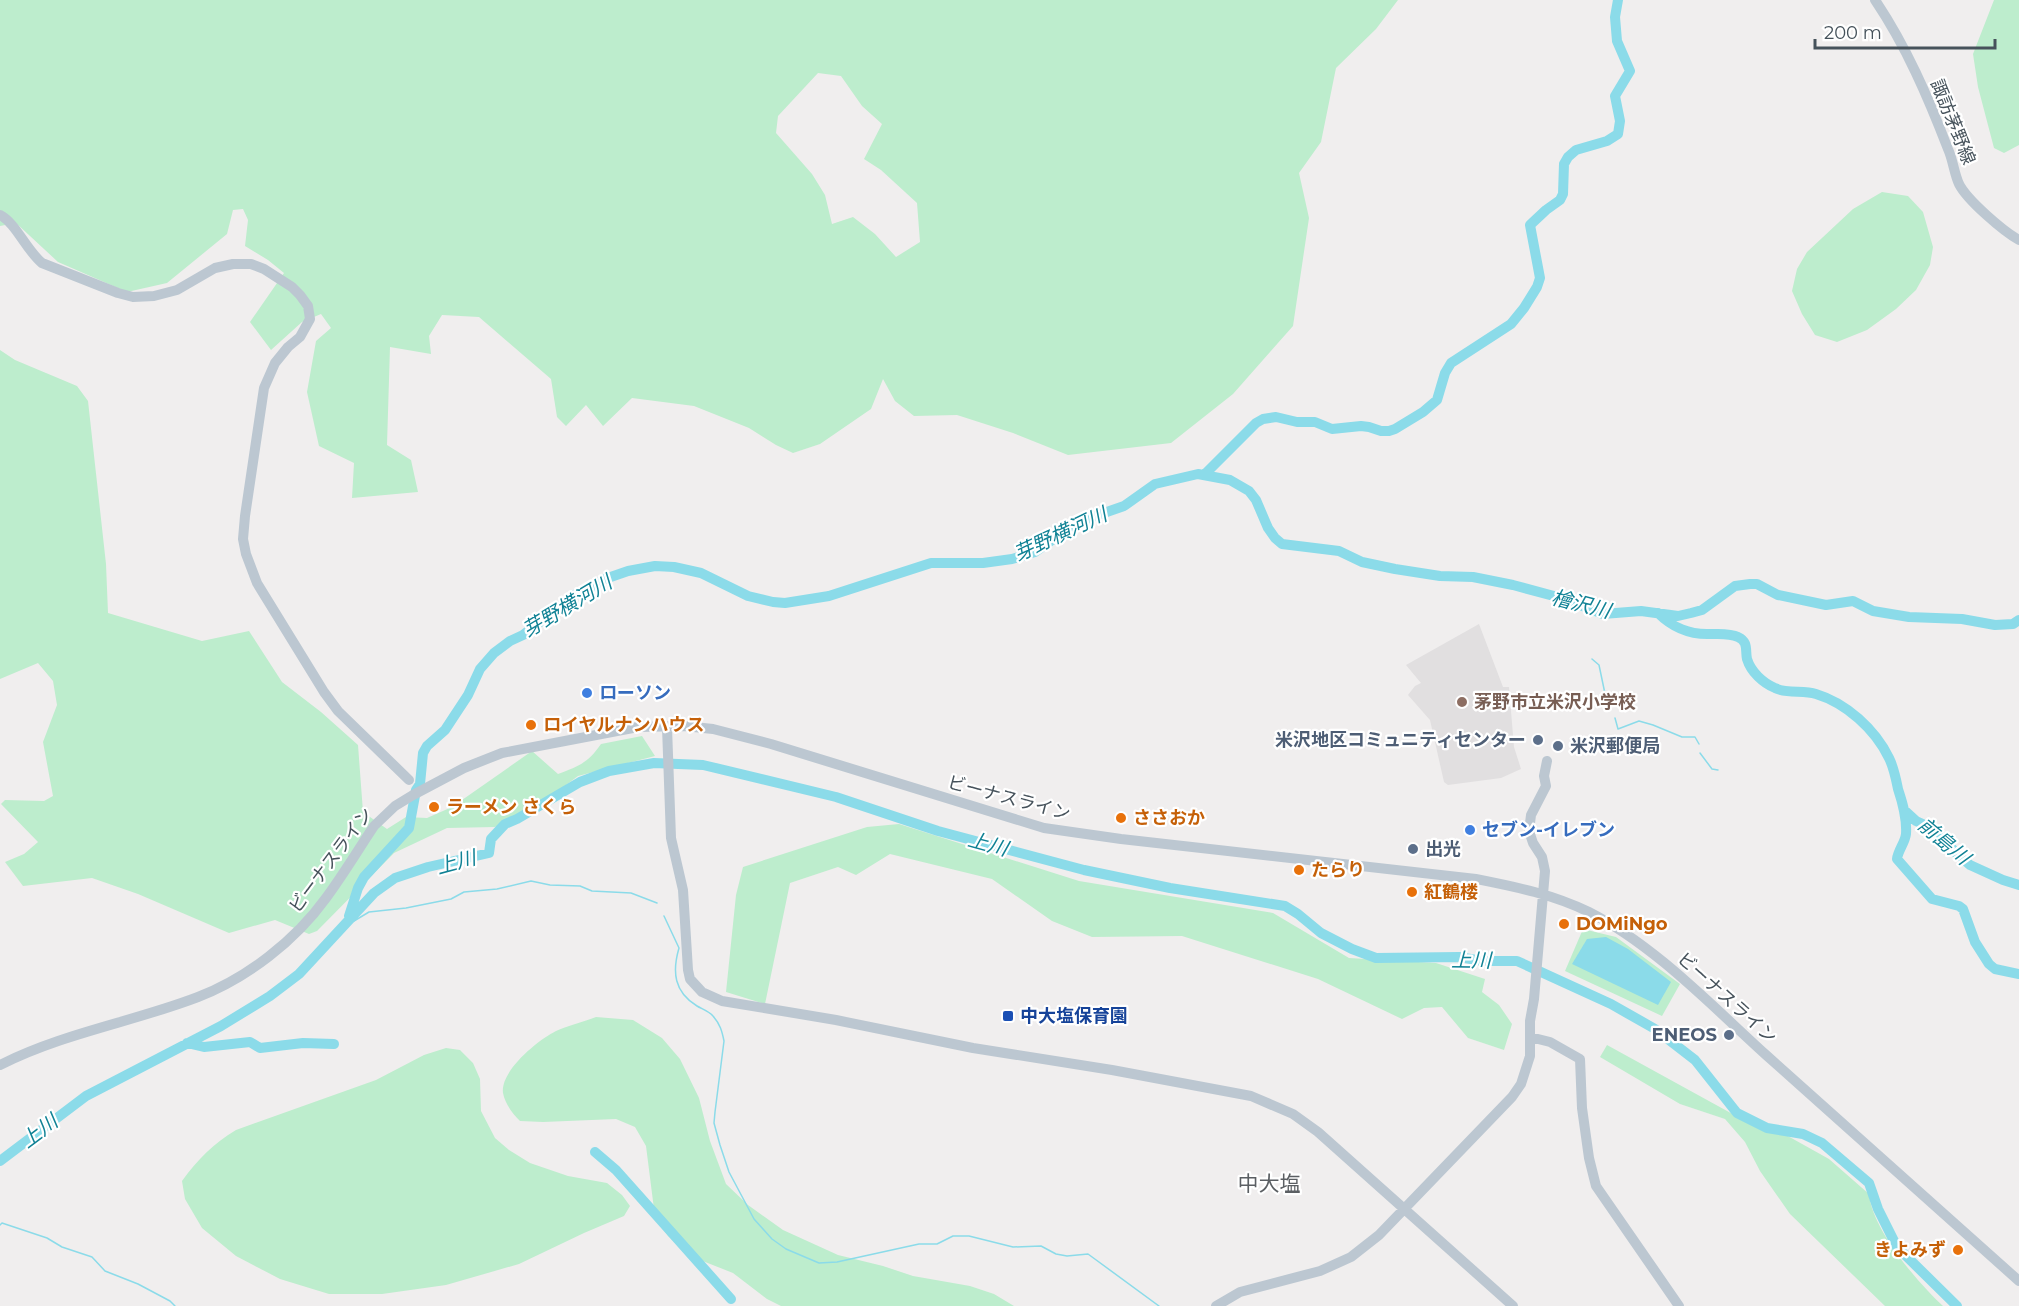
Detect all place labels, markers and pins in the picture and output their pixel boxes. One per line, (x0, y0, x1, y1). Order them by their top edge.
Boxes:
place label: ローソン (599, 682, 671, 704)
marker: ローソン (580, 686, 594, 700)
place label: 茅野市立米沢小学校 (1474, 691, 1636, 713)
marker: 茅野市立米沢小学校 (1455, 695, 1469, 709)
place label: ロイヤルナンハウス (543, 714, 704, 736)
marker: ロイヤルナンハウス (524, 718, 538, 732)
place label: 米沢地区コミュニティセンター (1275, 729, 1526, 751)
marker: 米沢地区コミュニティセンター (1531, 733, 1545, 747)
place label: 米沢郵便局 (1570, 735, 1660, 757)
marker: 米沢郵便局 (1551, 739, 1565, 753)
place label: ラーメン さくら (446, 796, 576, 818)
marker: ラーメン さくら (427, 800, 441, 814)
place label: ささおか (1133, 807, 1205, 829)
marker: ささおか (1114, 811, 1128, 825)
place label: セブン-イレブン (1482, 819, 1615, 841)
marker: セブン-イレブン (1463, 823, 1477, 837)
place label: 出光 (1425, 838, 1461, 860)
marker: 出光 (1406, 842, 1420, 856)
place label: たらり (1311, 859, 1365, 881)
marker: たらり (1292, 863, 1306, 877)
place label: 紅鶴楼 (1424, 881, 1478, 903)
marker: 紅鶴楼 (1405, 885, 1419, 899)
place label: DOMiNgo (1576, 913, 1668, 935)
marker: DOMiNgo (1557, 917, 1571, 931)
place label: 中大塩保育園 (1020, 1005, 1128, 1027)
marker: 中大塩保育園 (1001, 1009, 1015, 1023)
place label: ENEOS (1652, 1024, 1717, 1046)
marker: ENEOS (1722, 1028, 1736, 1042)
place label: きよみず (1874, 1239, 1946, 1261)
marker: きよみず (1951, 1243, 1965, 1257)

